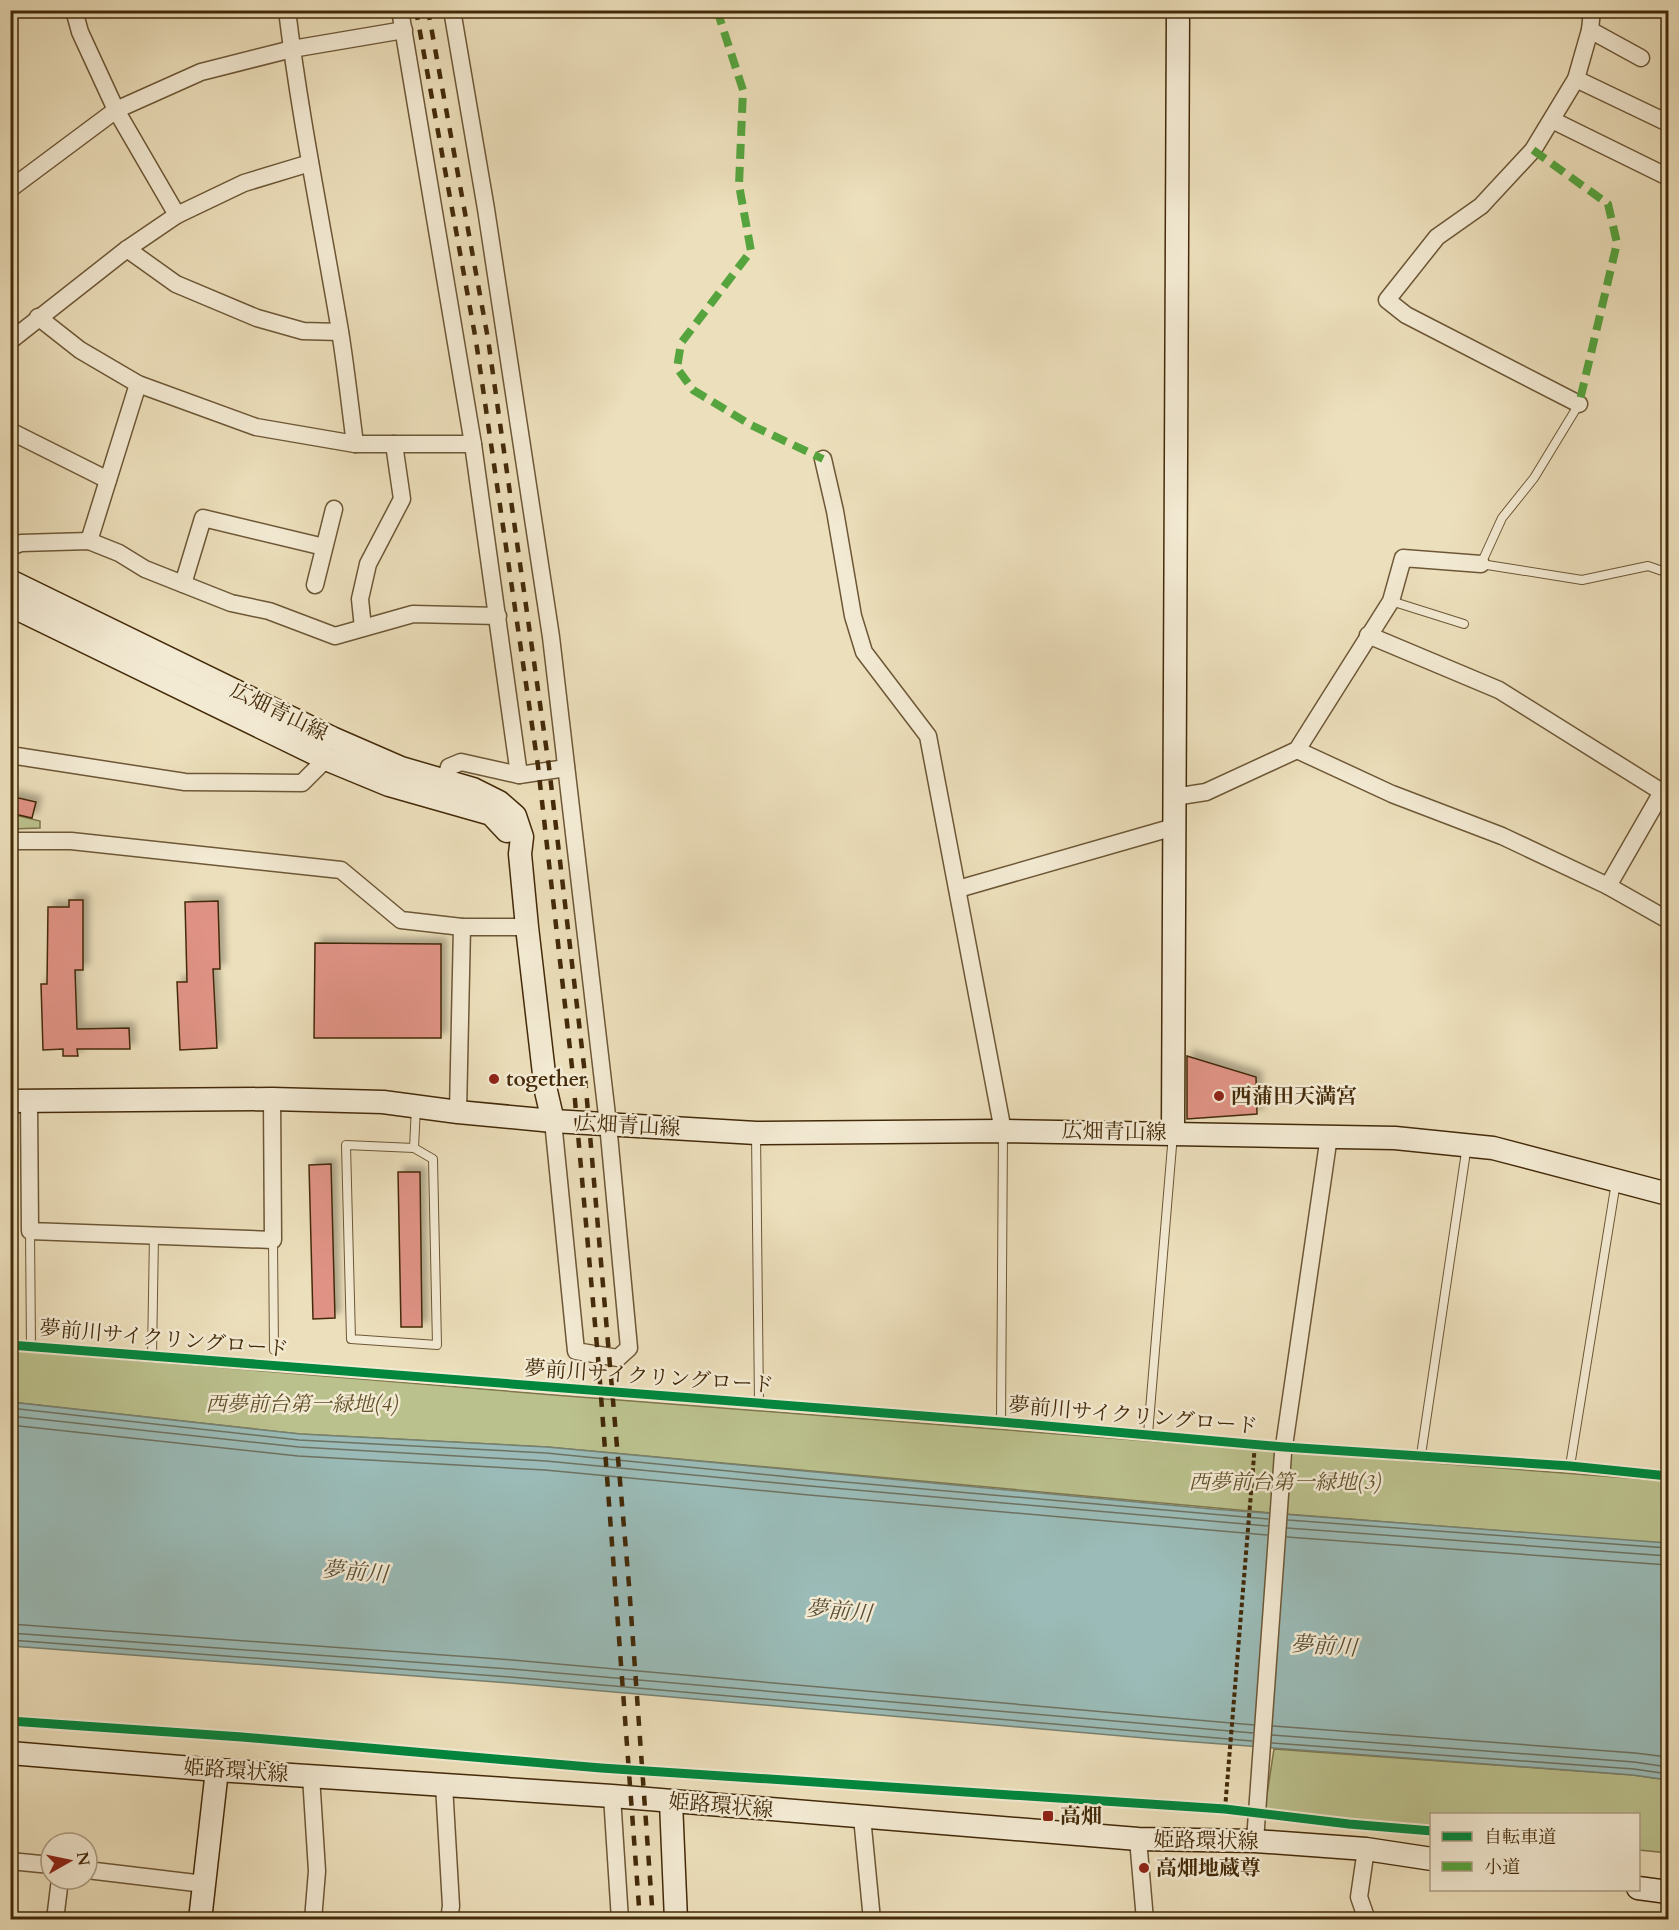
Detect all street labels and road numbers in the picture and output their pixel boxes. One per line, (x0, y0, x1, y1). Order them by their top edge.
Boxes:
street label: 広畑青山線 (225, 676, 333, 748)
street label: 広畑青山線 (575, 1109, 681, 1143)
street label: 広畑青山線 (1061, 1117, 1167, 1147)
street label: 夢前川サイクリングロード (38, 1314, 290, 1364)
street label: 夢前川サイクリングロード (523, 1354, 775, 1400)
street label: 夢前川サイクリングロード (1007, 1391, 1259, 1441)
street label: 姫路環状線 (183, 1753, 289, 1789)
street label: 姫路環状線 (667, 1787, 775, 1825)
street label: 姫路環状線 (1153, 1826, 1259, 1856)

